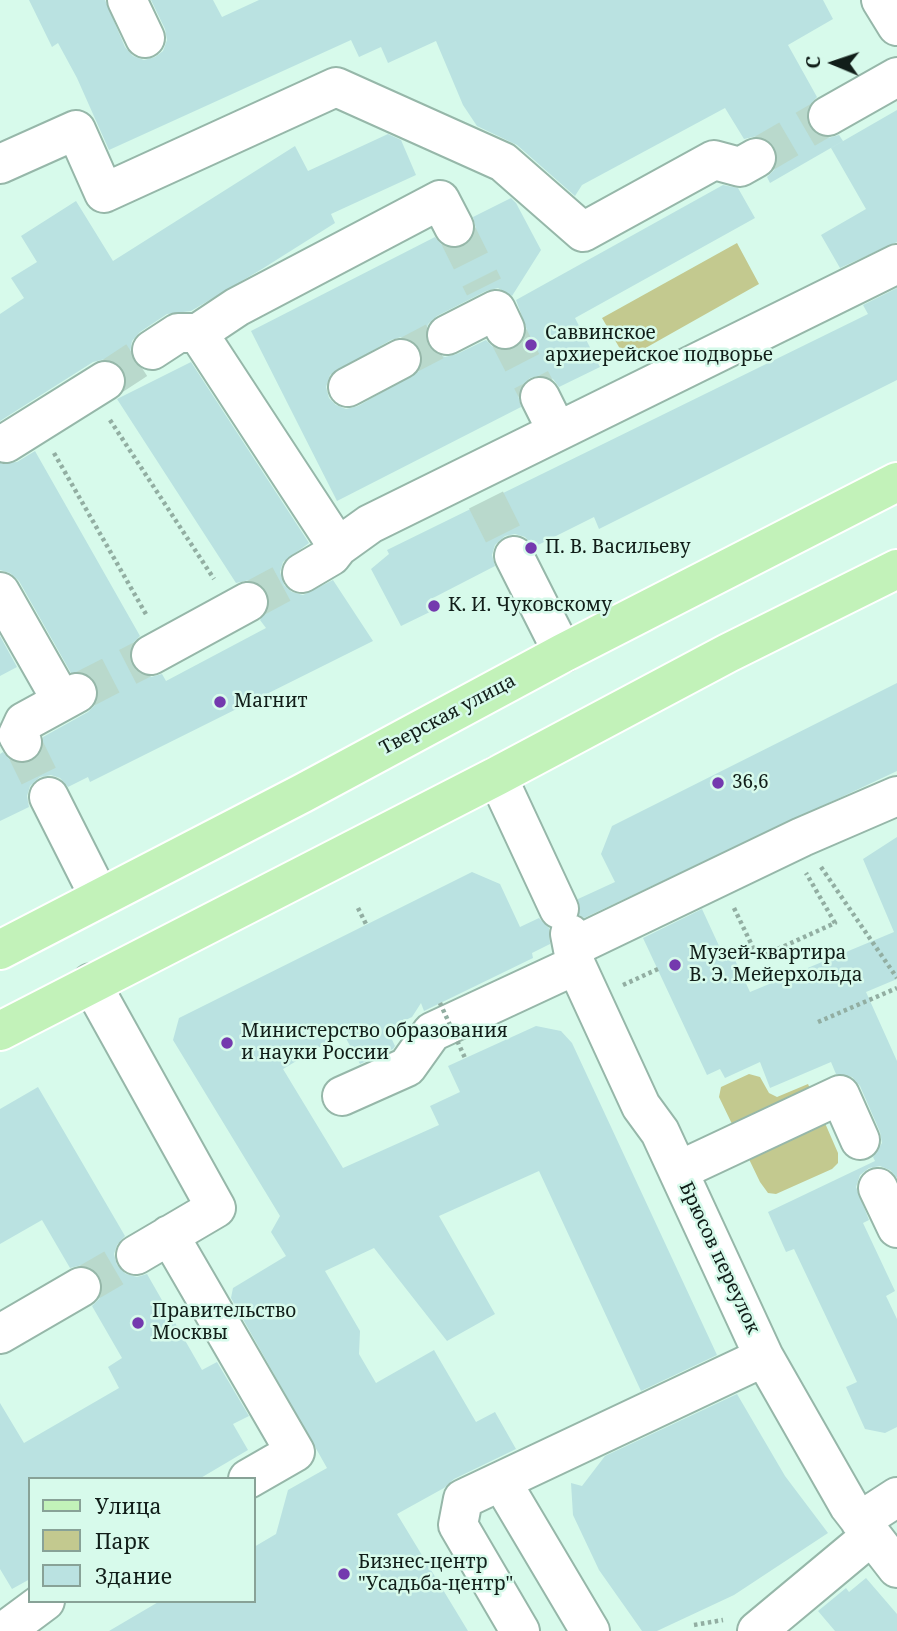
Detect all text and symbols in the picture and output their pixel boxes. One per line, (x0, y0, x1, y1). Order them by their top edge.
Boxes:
north arrow (799, 28, 869, 98)
text: С (800, 56, 826, 69)
place label: Саввинское архиерейское подворье (545, 323, 773, 367)
marker: Саввинское архиерейское подворье (523, 337, 539, 353)
place label: П. В. Васильеву (545, 537, 691, 559)
marker: П. В. Васильеву (523, 540, 539, 556)
place label: К. И. Чуковскому (448, 595, 612, 617)
marker: К. И. Чуковскому (426, 598, 442, 614)
street label: Тверская улица (376, 670, 520, 760)
place label: Магнит (234, 691, 308, 713)
marker: Магнит (212, 694, 228, 710)
place label: 36,6 (732, 772, 769, 794)
marker: 36,6 (710, 775, 726, 791)
place label: Музей-квартира В. Э. Мейерхольда (689, 943, 862, 987)
marker: Музей-квартира В. Э. Мейерхольда (667, 957, 683, 973)
place label: Министерство образования и науки России (241, 1021, 508, 1065)
marker: Министерство образования и науки России (219, 1035, 235, 1051)
street label: Брюсов переулок (674, 1178, 764, 1338)
place label: Правительство Москвы (152, 1301, 296, 1345)
marker: Правительство Москвы (130, 1315, 146, 1331)
legend (28, 1477, 256, 1603)
text: Улица (95, 1492, 162, 1520)
text: Парк (95, 1527, 149, 1555)
place label: Бизнес-центр "Усадьба-центр" (358, 1552, 513, 1596)
text: Здание (95, 1562, 172, 1590)
marker: Бизнес-центр "Усадьба-центр" (336, 1566, 352, 1582)

